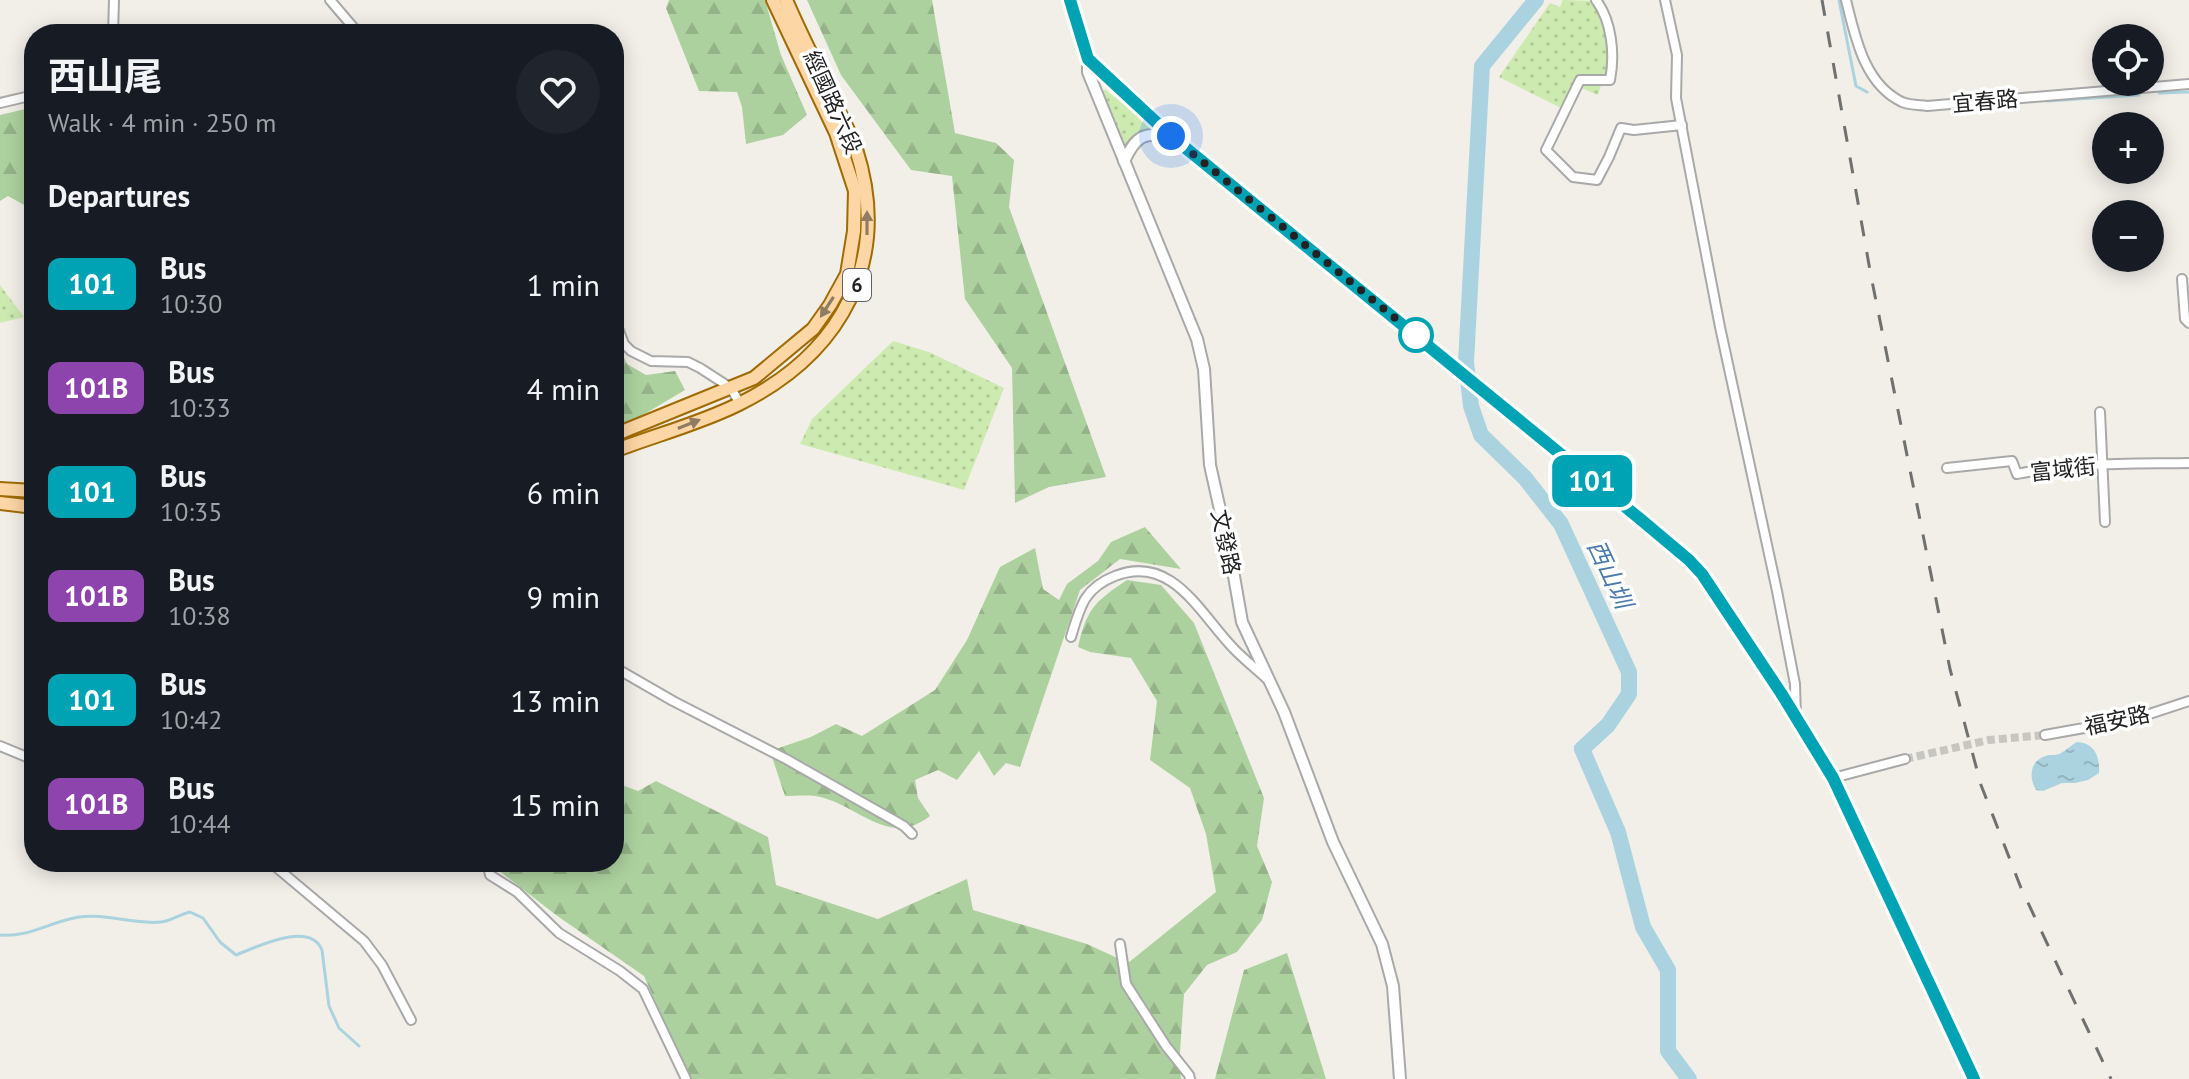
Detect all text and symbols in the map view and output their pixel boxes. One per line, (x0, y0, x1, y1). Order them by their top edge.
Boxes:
map controls (2092, 24, 2164, 272)
button: locate (2092, 24, 2164, 96)
street label: 經國路六段 (798, 46, 868, 158)
button: heart (516, 50, 600, 134)
text: 西山尾 (48, 51, 162, 100)
street label: 宜春路 (1951, 84, 2019, 118)
text: Walk · 4 min · 250 m (48, 106, 276, 139)
button: + (2092, 112, 2164, 184)
your location (1151, 116, 1191, 156)
text: Departures (48, 176, 190, 215)
button: − (2092, 200, 2164, 272)
one-way arrow (861, 210, 873, 235)
text: Bus (160, 248, 207, 287)
text: 101 (68, 265, 116, 302)
text: 1 min (527, 265, 600, 304)
road number: 6 (843, 269, 871, 301)
text: 10:30 (160, 287, 222, 320)
one-way arrow (821, 296, 835, 318)
unlabelled marker (1399, 318, 1433, 352)
text: Bus (168, 352, 215, 391)
text: 101B (64, 369, 128, 406)
text: 4 min (527, 369, 600, 408)
text: 10:33 (168, 391, 231, 424)
one-way arrow (677, 418, 701, 431)
street label: 富域街 (2029, 452, 2097, 486)
line badge: 101 (1546, 455, 1638, 507)
text: Bus (160, 456, 207, 495)
text: 101 (1568, 462, 1616, 499)
text: 101 (68, 473, 116, 510)
text: 6 min (527, 473, 600, 512)
text: 10:35 (160, 495, 222, 528)
street label: 文發路 (1205, 507, 1247, 577)
water label: 西山圳 (1581, 535, 1641, 616)
text: Bus (168, 560, 215, 599)
text: 101B (64, 577, 128, 614)
text: 9 min (527, 577, 600, 616)
text: 10:38 (168, 599, 231, 632)
text: Bus (160, 664, 207, 703)
text: 101 (68, 681, 116, 718)
text: 13 min (510, 681, 600, 720)
street label: 福安路 (2082, 699, 2152, 741)
text: 10:42 (160, 703, 222, 736)
text: Bus (168, 768, 215, 807)
text: 101B (64, 785, 128, 822)
text: 15 min (510, 785, 600, 824)
text: 10:44 (168, 807, 231, 840)

